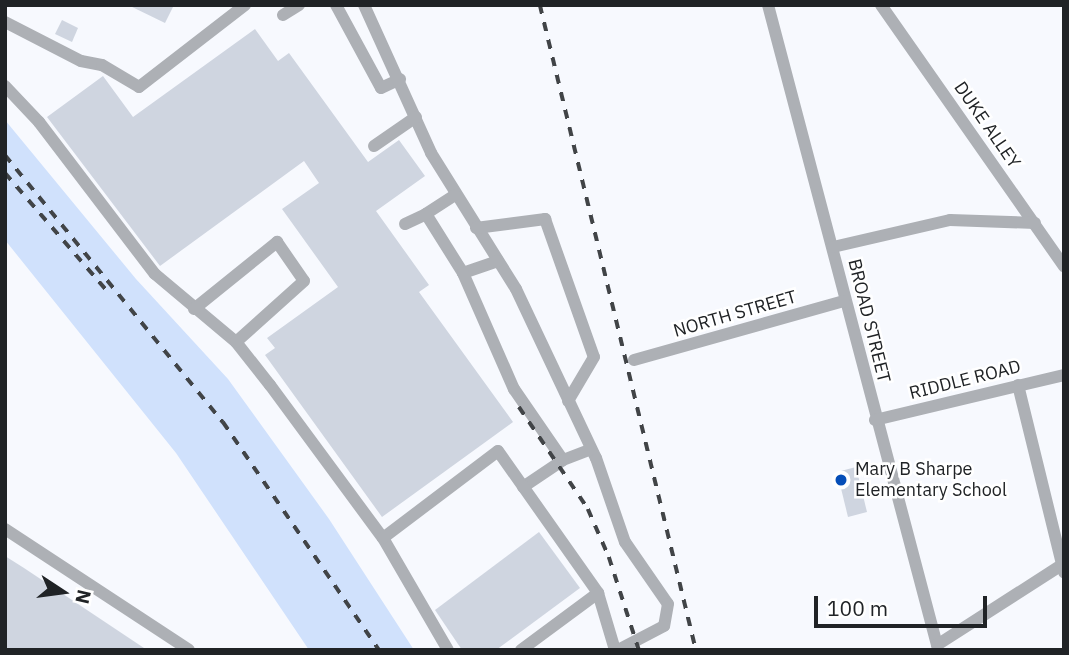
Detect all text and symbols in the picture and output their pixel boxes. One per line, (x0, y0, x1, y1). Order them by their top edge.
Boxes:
street label: DUKE ALLEY (949, 78, 1025, 172)
street label: BROAD STREET (843, 257, 895, 385)
street label: NORTH STREET (671, 286, 799, 342)
street label: RIDDLE ROAD (907, 356, 1023, 404)
place label: Mary B Sharpe Elementary School (855, 459, 1007, 502)
marker: Mary B Sharpe Elementary School (833, 472, 849, 488)
north arrow (28, 557, 98, 627)
scale bar (817, 582, 990, 626)
text: N (70, 587, 97, 606)
text: 100 m (827, 594, 888, 622)

